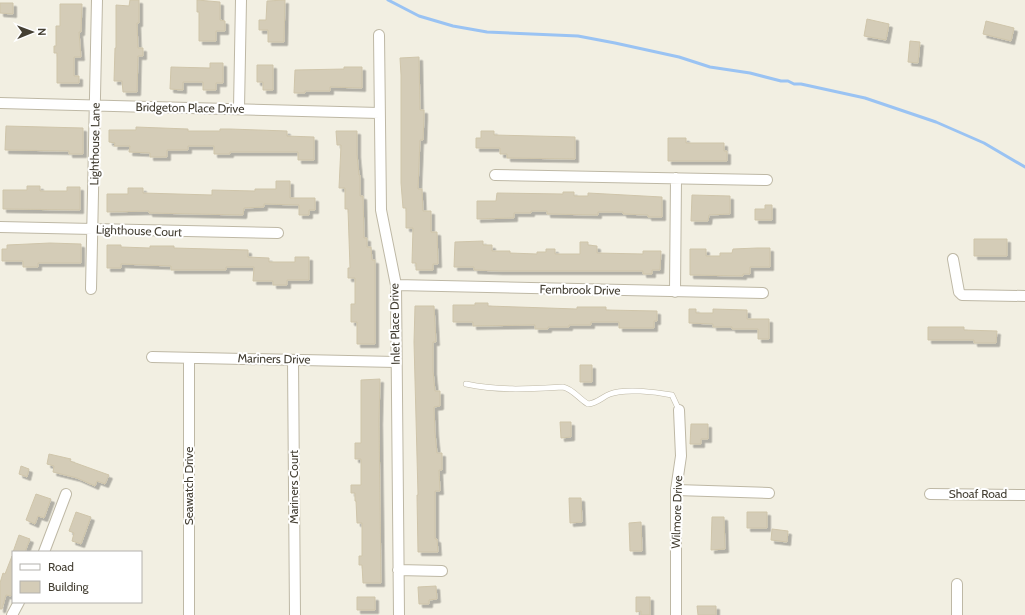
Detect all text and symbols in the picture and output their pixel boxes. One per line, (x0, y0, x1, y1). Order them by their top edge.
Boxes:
north arrow (12, 12, 52, 52)
text: N (35, 28, 49, 36)
street label: Bridgeton Place Drive (136, 99, 244, 116)
street label: Lighthouse Lane (86, 102, 103, 186)
street label: Lighthouse Court (96, 222, 182, 239)
street label: Fernbrook Drive (539, 281, 621, 298)
street label: Inlet Place Drive (386, 283, 403, 365)
street label: Mariners Drive (237, 350, 311, 367)
street label: Seawatch Drive (181, 447, 196, 525)
street label: Mariners Court (286, 450, 301, 524)
street label: Wilmore Drive (668, 475, 685, 549)
street label: Shoaf Road (949, 486, 1007, 501)
legend (12, 551, 142, 603)
text: Road (48, 559, 74, 574)
text: Building (48, 579, 90, 594)

